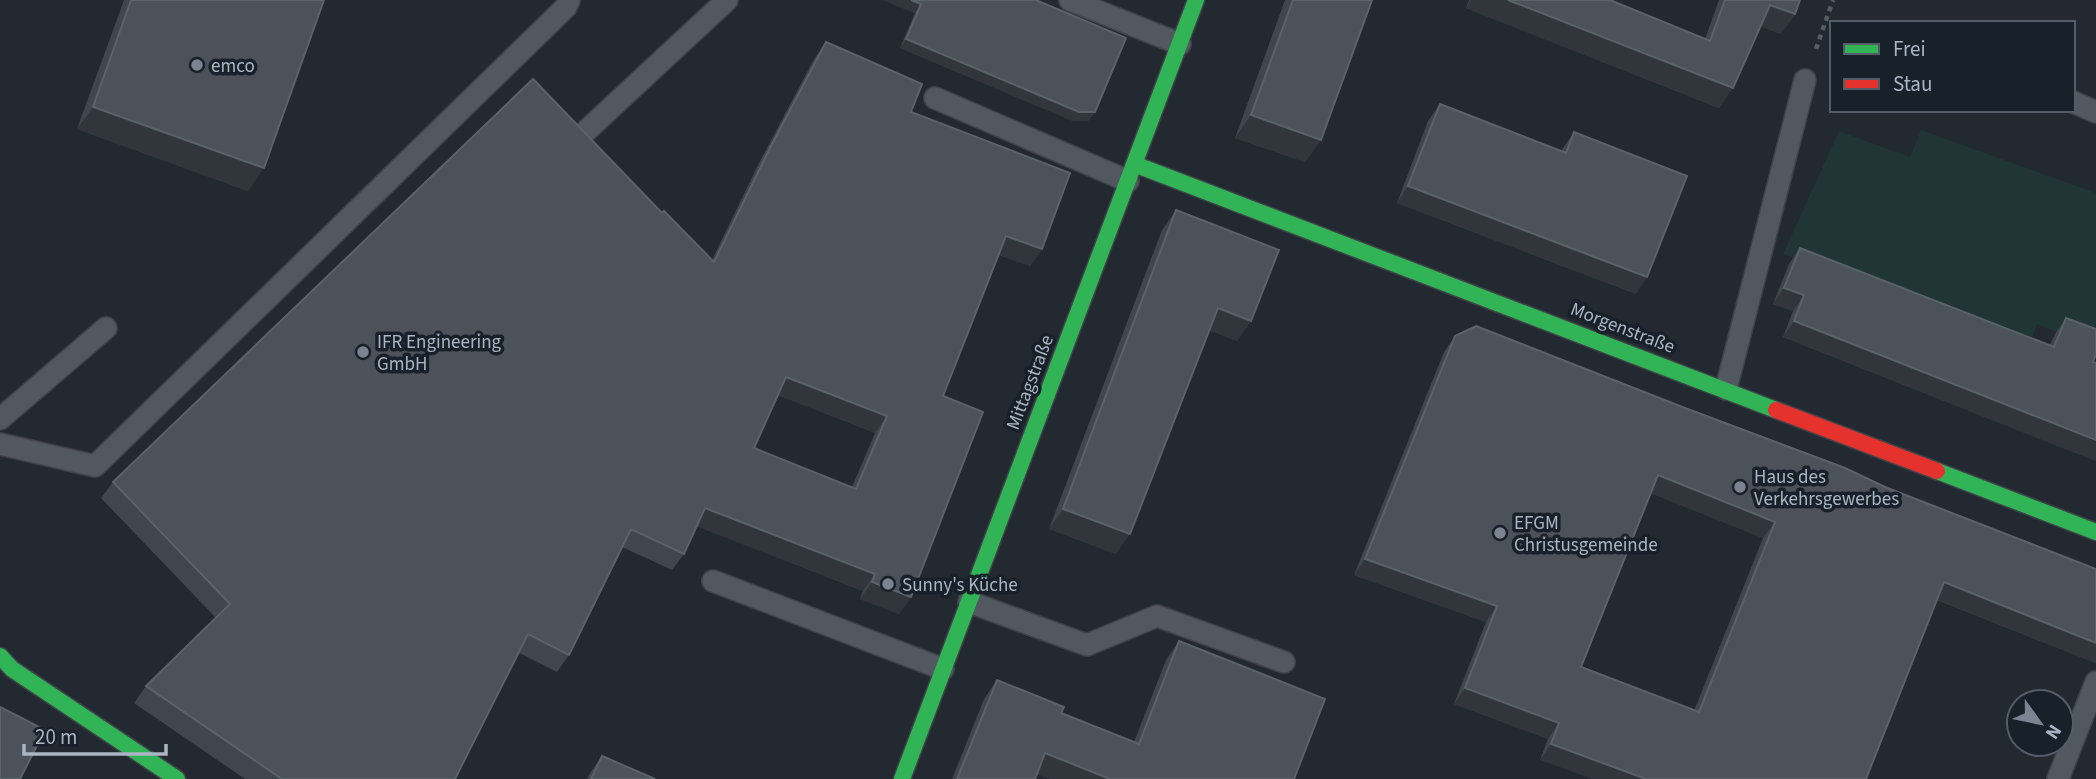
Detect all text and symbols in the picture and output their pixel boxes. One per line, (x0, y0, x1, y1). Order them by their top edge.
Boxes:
legend (1830, 21, 2075, 112)
text: Frei (1893, 34, 1926, 64)
place label: emco (211, 53, 255, 80)
marker: emco (189, 57, 205, 73)
text: Stau (1893, 69, 1932, 99)
street label: Morgenstraße (1566, 296, 1679, 361)
place label: IFR Engineering GmbH (377, 329, 502, 378)
street label: Mittagstraße (1000, 331, 1061, 434)
marker: IFR Engineering GmbH (355, 344, 371, 360)
place label: Haus des Verkehrsgewerbes (1754, 464, 1899, 513)
marker: Haus des Verkehrsgewerbes (1732, 479, 1748, 495)
place label: EFGM Christusgemeinde (1514, 510, 1658, 559)
marker: EFGM Christusgemeinde (1492, 525, 1508, 541)
place label: Sunny's Küche (902, 572, 1018, 599)
marker: Sunny's Küche (880, 576, 896, 592)
north arrow (2005, 688, 2075, 758)
scale bar (24, 712, 166, 756)
text: N (2038, 719, 2068, 744)
text: 20 m (35, 722, 77, 752)

